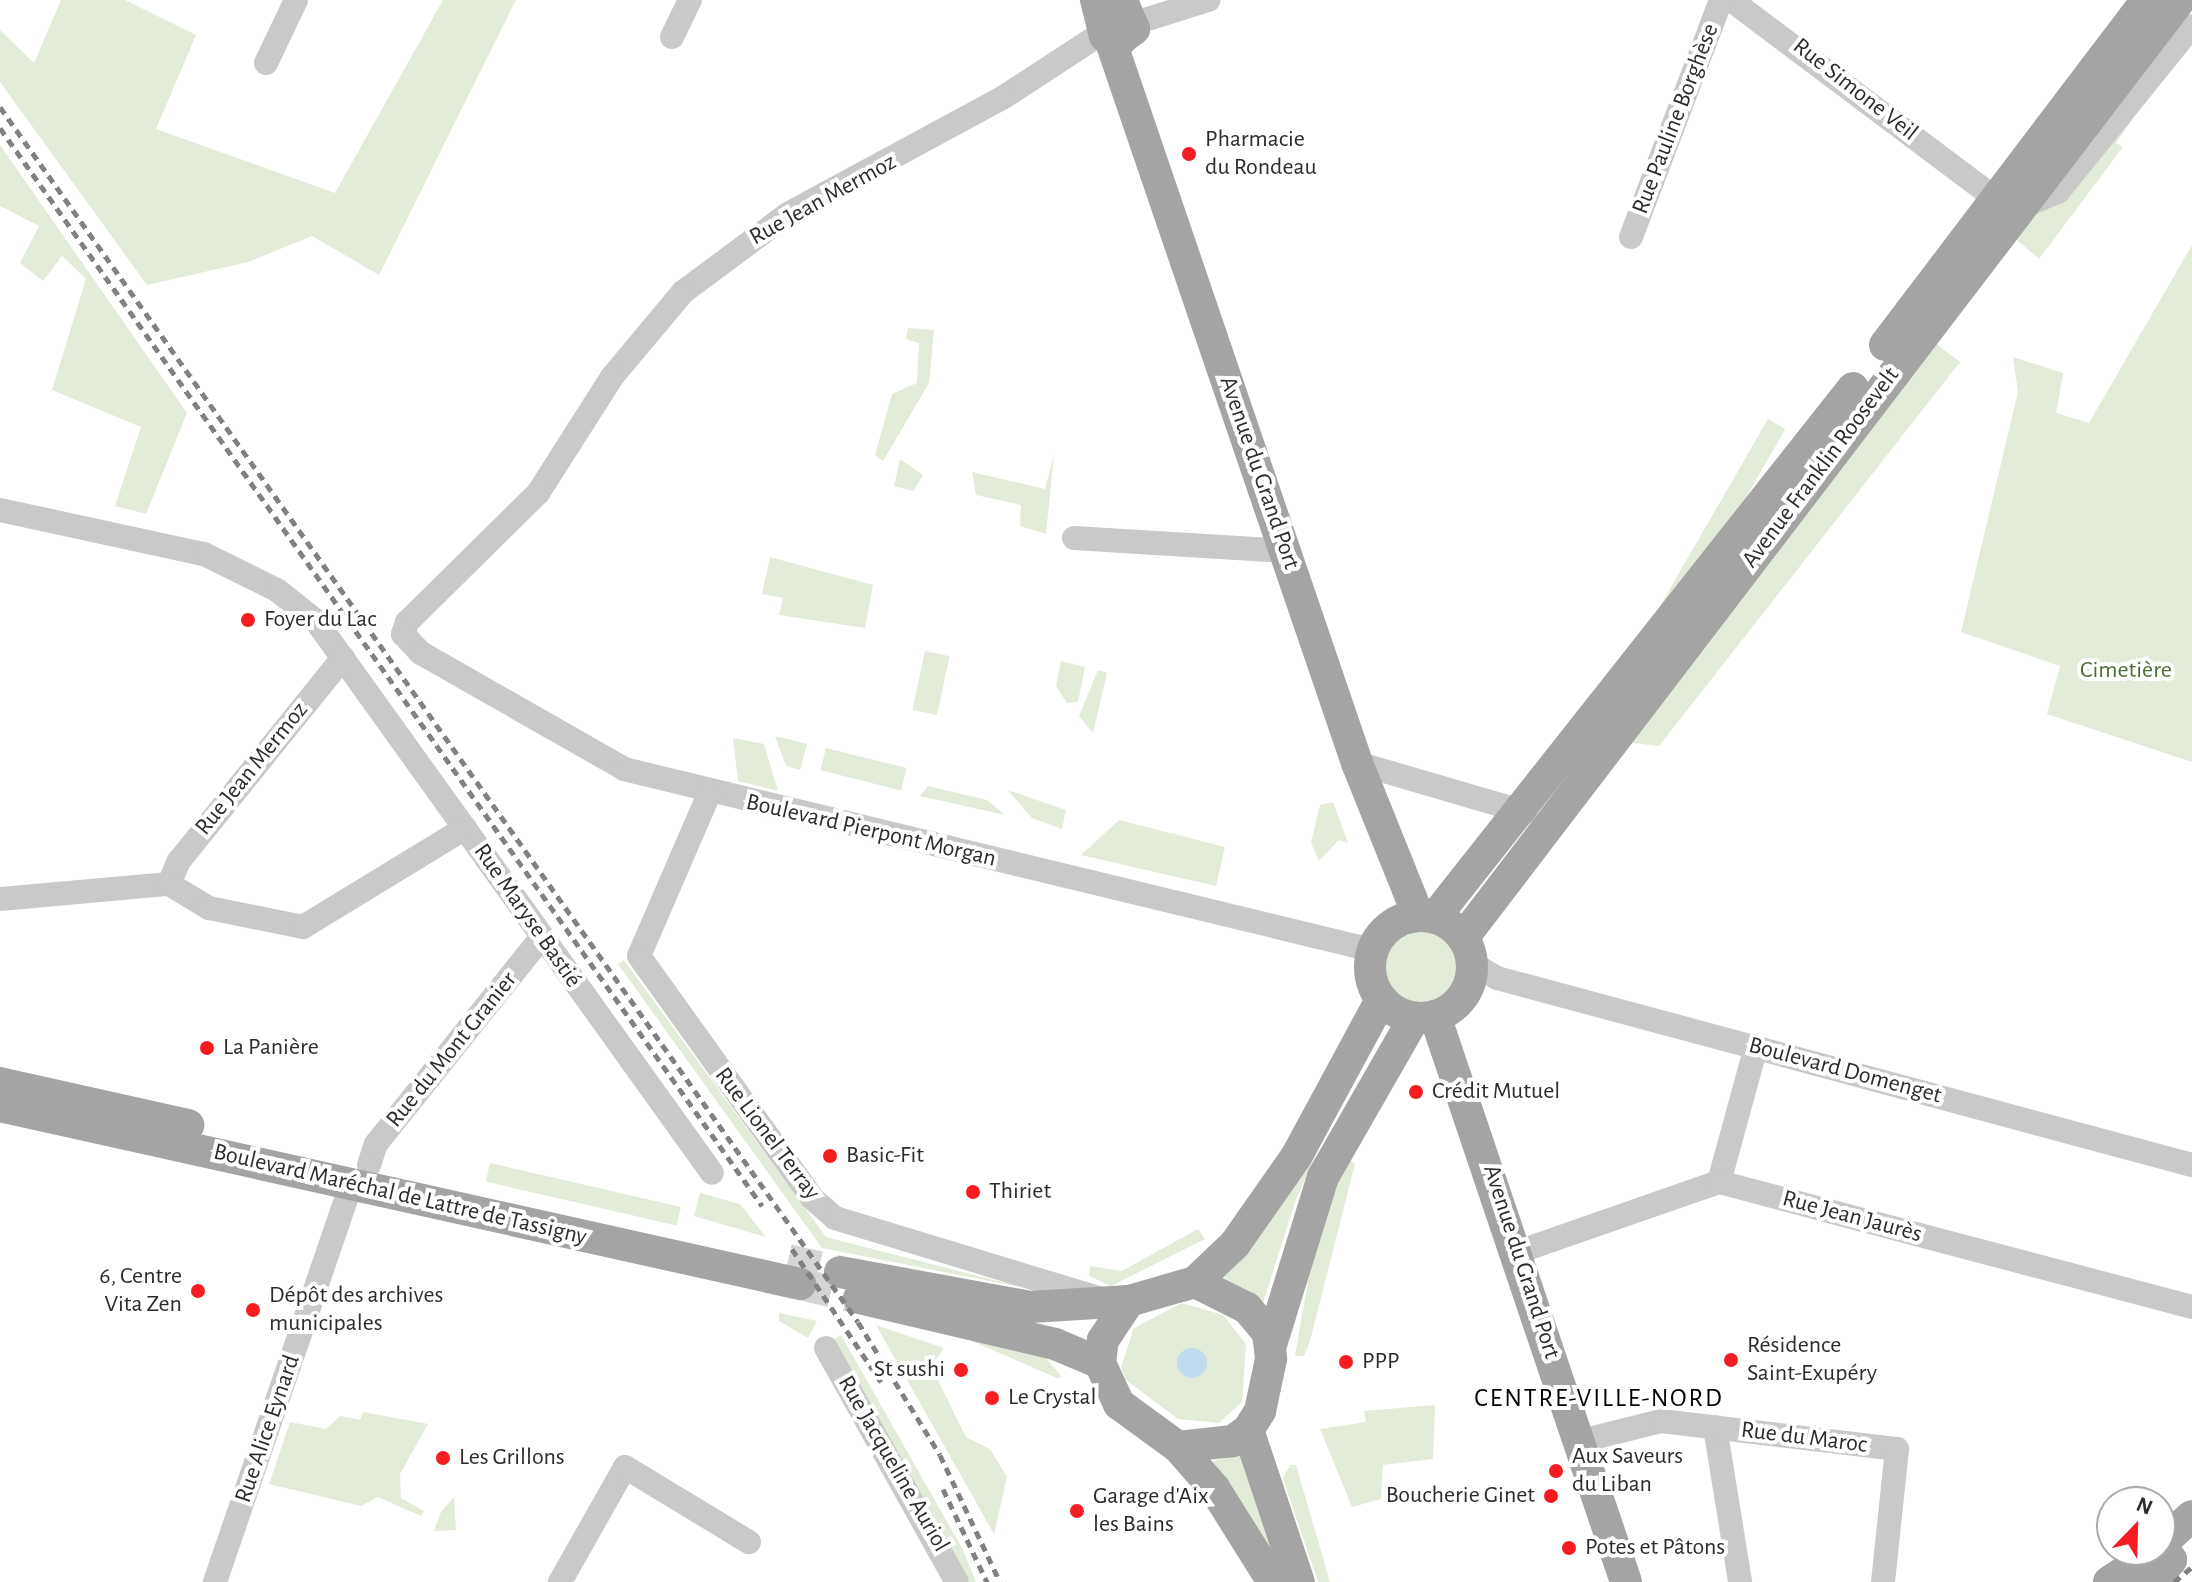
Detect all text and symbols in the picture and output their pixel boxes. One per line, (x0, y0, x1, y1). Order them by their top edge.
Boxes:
street label: Rue Pauline Borghèse (1626, 20, 1726, 218)
street label: Rue Simone Veil (1787, 32, 1923, 148)
place label: Pharmacie du Rondeau (1205, 126, 1317, 182)
marker: Pharmacie du Rondeau (1180, 145, 1198, 163)
street label: Rue Jean Mermoz (745, 148, 901, 252)
street label: Avenue Franklin Roosevelt (1736, 362, 1906, 574)
street label: Avenue du Grand Port (1212, 373, 1306, 573)
place label: Foyer du Lac (264, 606, 377, 634)
marker: Foyer du Lac (239, 611, 257, 629)
park label: Cimetière (2080, 657, 2172, 685)
street label: Rue Jean Mermoz (189, 697, 315, 841)
street label: Boulevard Pierpont Morgan (743, 788, 999, 874)
street label: Rue Maryse Bastié (467, 838, 587, 994)
street label: Rue du Mont Granier (380, 966, 524, 1134)
street label: Boulevard Domenget (1745, 1031, 1945, 1111)
place label: La Panière (223, 1034, 319, 1062)
marker: La Panière (198, 1039, 216, 1057)
street label: Rue Lionel Terray (708, 1062, 826, 1206)
place label: Crédit Mutuel (1432, 1078, 1560, 1106)
marker: Crédit Mutuel (1407, 1083, 1425, 1101)
street label: Boulevard Maréchal de Lattre de Tassigny (211, 1138, 589, 1252)
place label: Basic-Fit (846, 1142, 924, 1170)
marker: Basic-Fit (821, 1147, 839, 1165)
street label: Avenue du Grand Port (1476, 1161, 1566, 1363)
place label: Thiriet (989, 1178, 1051, 1206)
marker: Thiriet (964, 1183, 982, 1201)
street label: Rue Jean Jaurès (1779, 1185, 1925, 1249)
place label: 6, Centre Vita Zen (99, 1263, 182, 1319)
marker: 6, Centre Vita Zen (189, 1282, 207, 1300)
place label: Dépôt des archives municipales (269, 1282, 443, 1338)
marker: Dépôt des archives municipales (244, 1301, 262, 1319)
place label: Résidence Saint-Exupéry (1747, 1332, 1877, 1388)
place label: PPP (1362, 1348, 1399, 1376)
street label: Rue Alice Eynard (229, 1351, 307, 1507)
marker: Résidence Saint-Exupéry (1722, 1351, 1740, 1369)
marker: PPP (1337, 1353, 1355, 1371)
place label: St sushi (874, 1356, 945, 1384)
marker: St sushi (952, 1361, 970, 1379)
street label: Rue Jacqueline Auriol (831, 1371, 955, 1557)
district label: CENTRE-VILLE-NORD (1474, 1383, 1724, 1415)
place label: Le Crystal (1008, 1384, 1097, 1412)
marker: Le Crystal (983, 1389, 1001, 1407)
street label: Rue du Maroc (1739, 1416, 1869, 1460)
place label: Aux Saveurs du Liban (1572, 1443, 1683, 1499)
place label: Les Grillons (459, 1444, 565, 1472)
marker: Les Grillons (434, 1449, 452, 1467)
marker: Aux Saveurs du Liban (1547, 1462, 1565, 1480)
place label: Boucherie Ginet (1386, 1482, 1535, 1510)
place label: Garage d'Aix les Bains (1093, 1483, 1208, 1539)
north arrow (2096, 1486, 2176, 1566)
marker: Boucherie Ginet (1542, 1487, 1560, 1505)
text: N (2133, 1493, 2156, 1519)
marker: Garage d'Aix les Bains (1068, 1502, 1086, 1520)
place label: Potes et Pâtons (1585, 1534, 1725, 1562)
marker: Potes et Pâtons (1560, 1539, 1578, 1557)

